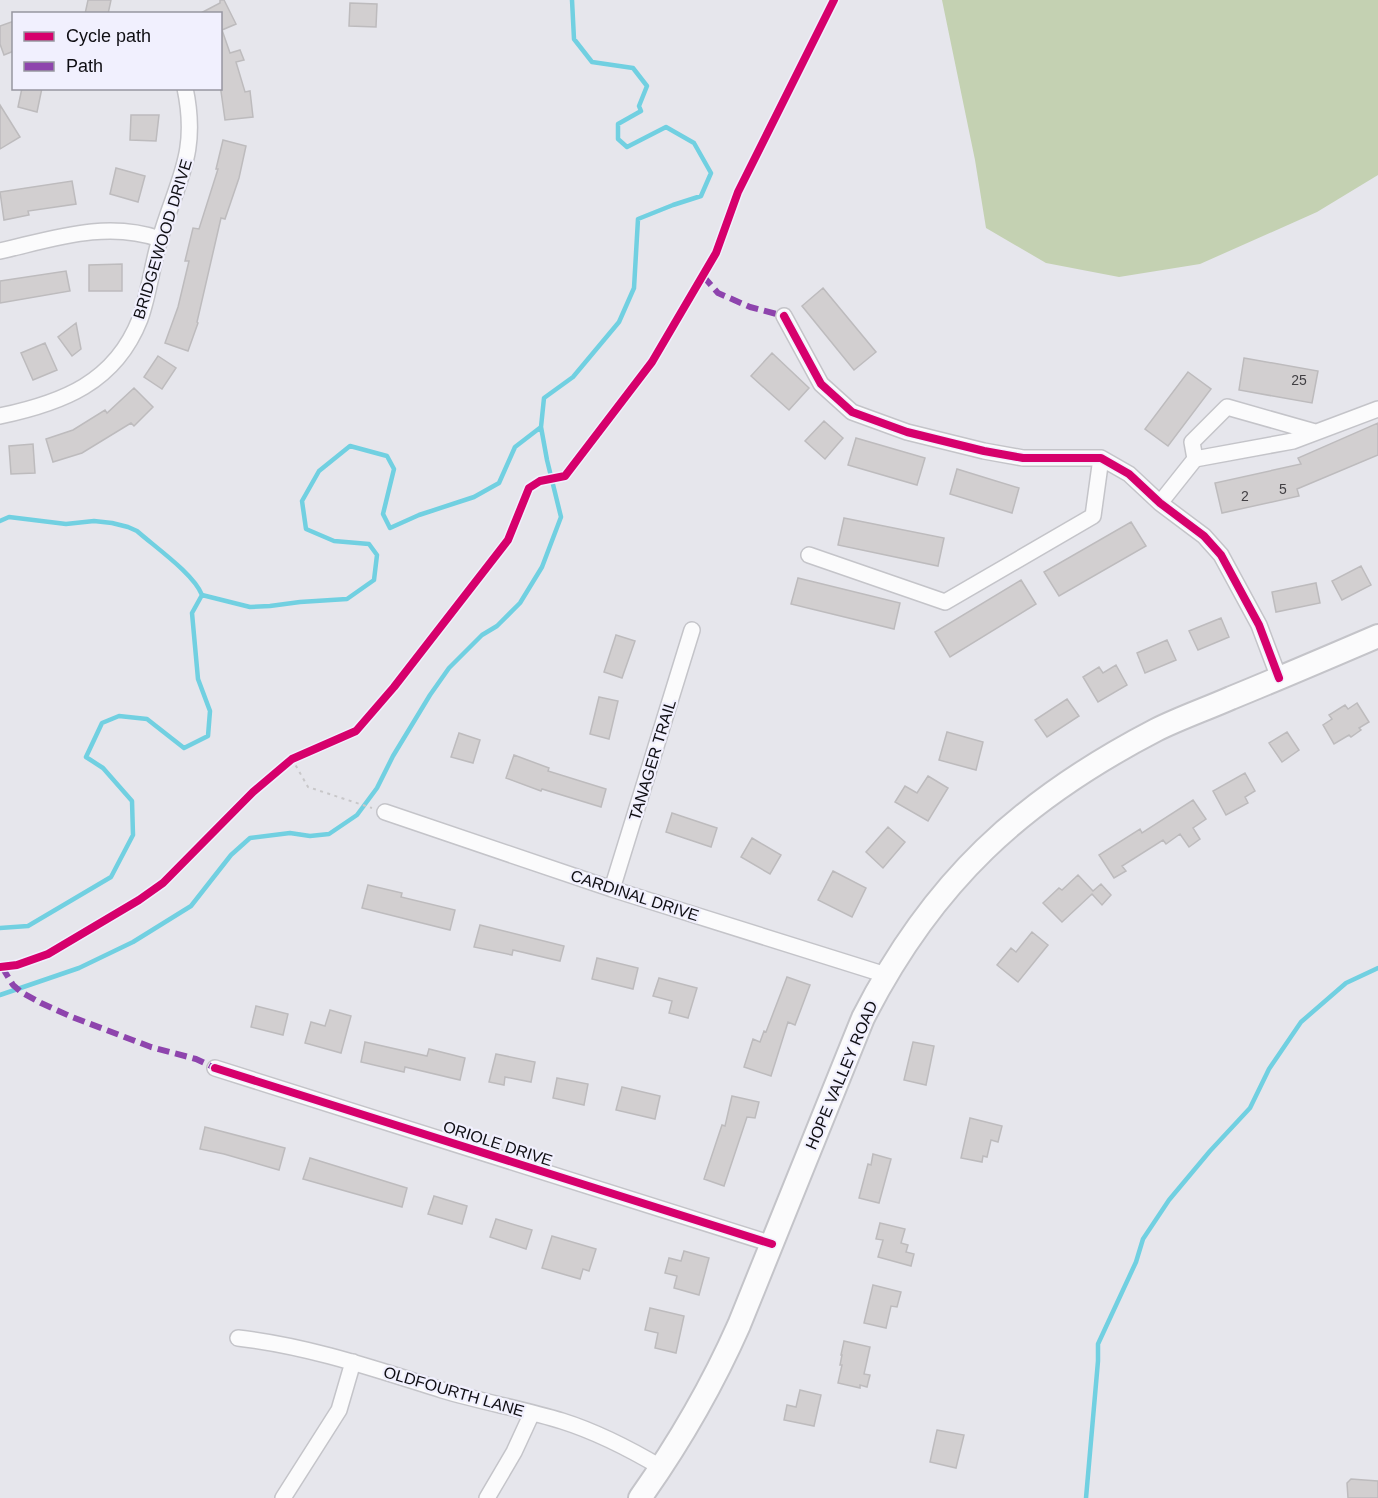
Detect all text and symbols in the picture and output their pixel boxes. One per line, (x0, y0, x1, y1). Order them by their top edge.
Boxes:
legend (12, 12, 222, 90)
text: Cycle path (66, 26, 151, 46)
text: Path (66, 56, 103, 76)
street label: BRIDGEWOOD DRIVE (130, 157, 195, 321)
house number: 25 (1291, 372, 1307, 388)
house number: 5 (1279, 481, 1287, 497)
house number: 2 (1241, 488, 1249, 504)
street label: TANAGER TRAIL (626, 697, 679, 823)
street label: CARDINAL DRIVE (569, 867, 701, 924)
street label: HOPE VALLEY ROAD (802, 998, 880, 1152)
street label: ORIOLE DRIVE (441, 1118, 555, 1169)
street label: OLDFOURTH LANE (382, 1363, 526, 1420)

